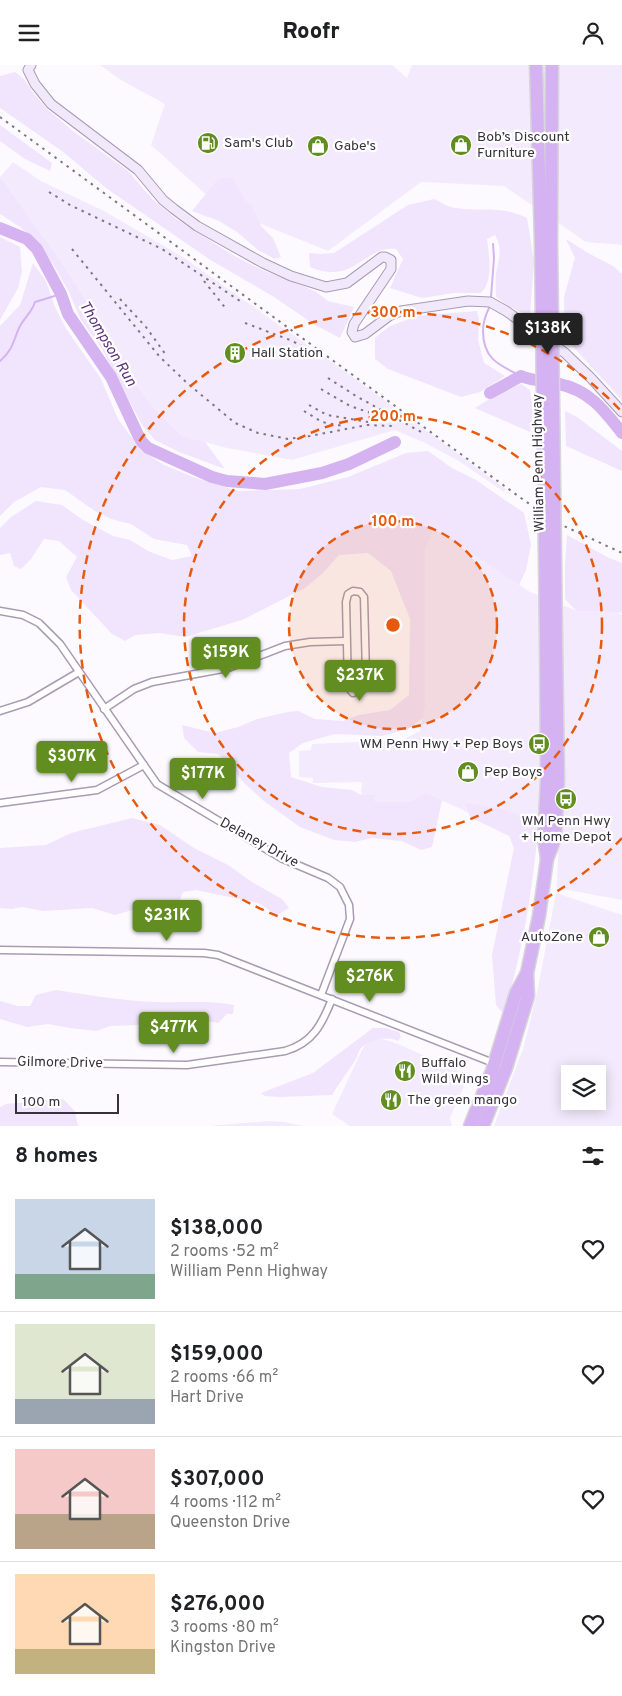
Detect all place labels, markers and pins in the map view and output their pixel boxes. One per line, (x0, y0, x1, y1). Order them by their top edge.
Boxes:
place label: Bob’s Discount Furniture (477, 129, 569, 162)
fuel station icon: Sam's Club (196, 131, 220, 155)
shop icon: Bob’s Discount Furniture (449, 133, 473, 157)
shop icon: Gabe's (306, 134, 330, 158)
place label: Sam's Club (224, 135, 293, 152)
place label: Gabe's (334, 138, 376, 155)
pin: $138K (513, 313, 583, 355)
building icon: Hall Station (223, 341, 247, 365)
place label: Hall Station (251, 345, 323, 362)
centre of rings (384, 616, 402, 634)
pin: $159K (191, 637, 261, 679)
pin: $237K (325, 659, 395, 702)
bus stop icon: WM Penn Hwy + Pep Boys (527, 732, 551, 756)
place label: WM Penn Hwy + Pep Boys (360, 736, 523, 753)
pin: $307K (37, 741, 107, 783)
pin: $177K (168, 757, 238, 800)
shop icon: Pep Boys (456, 760, 480, 784)
place label: Pep Boys (484, 764, 542, 781)
bus stop icon: WM Penn Hwy + Home Depot (554, 787, 578, 811)
place label: WM Penn Hwy + Home Depot (521, 813, 611, 846)
pin: $231K (132, 899, 202, 942)
shop icon: AutoZone (587, 925, 611, 949)
place label: AutoZone (521, 929, 583, 946)
pin: $276K (335, 961, 405, 1003)
pin: $477K (139, 1011, 209, 1054)
place label: Buffalo Wild Wings (421, 1055, 489, 1088)
restaurant icon: Buffalo Wild Wings (393, 1059, 417, 1083)
restaurant icon: The green mango (379, 1088, 403, 1112)
place label: The green mango (407, 1092, 517, 1109)

